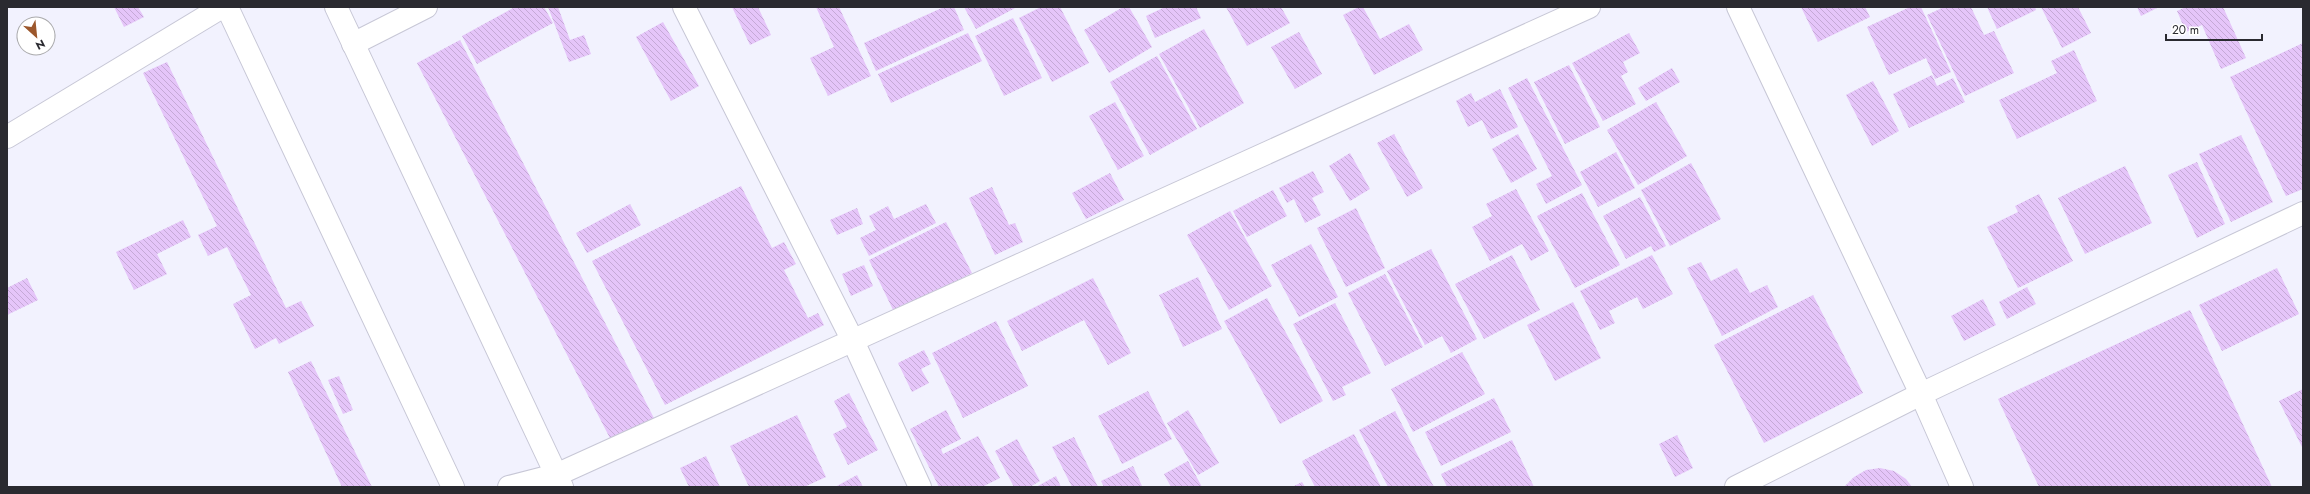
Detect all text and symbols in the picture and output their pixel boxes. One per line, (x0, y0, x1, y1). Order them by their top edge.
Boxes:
north arrow (16, 16, 56, 56)
scale bar (2166, 16, 2262, 42)
text: 20 m (2172, 21, 2199, 39)
text: N (33, 36, 48, 54)

